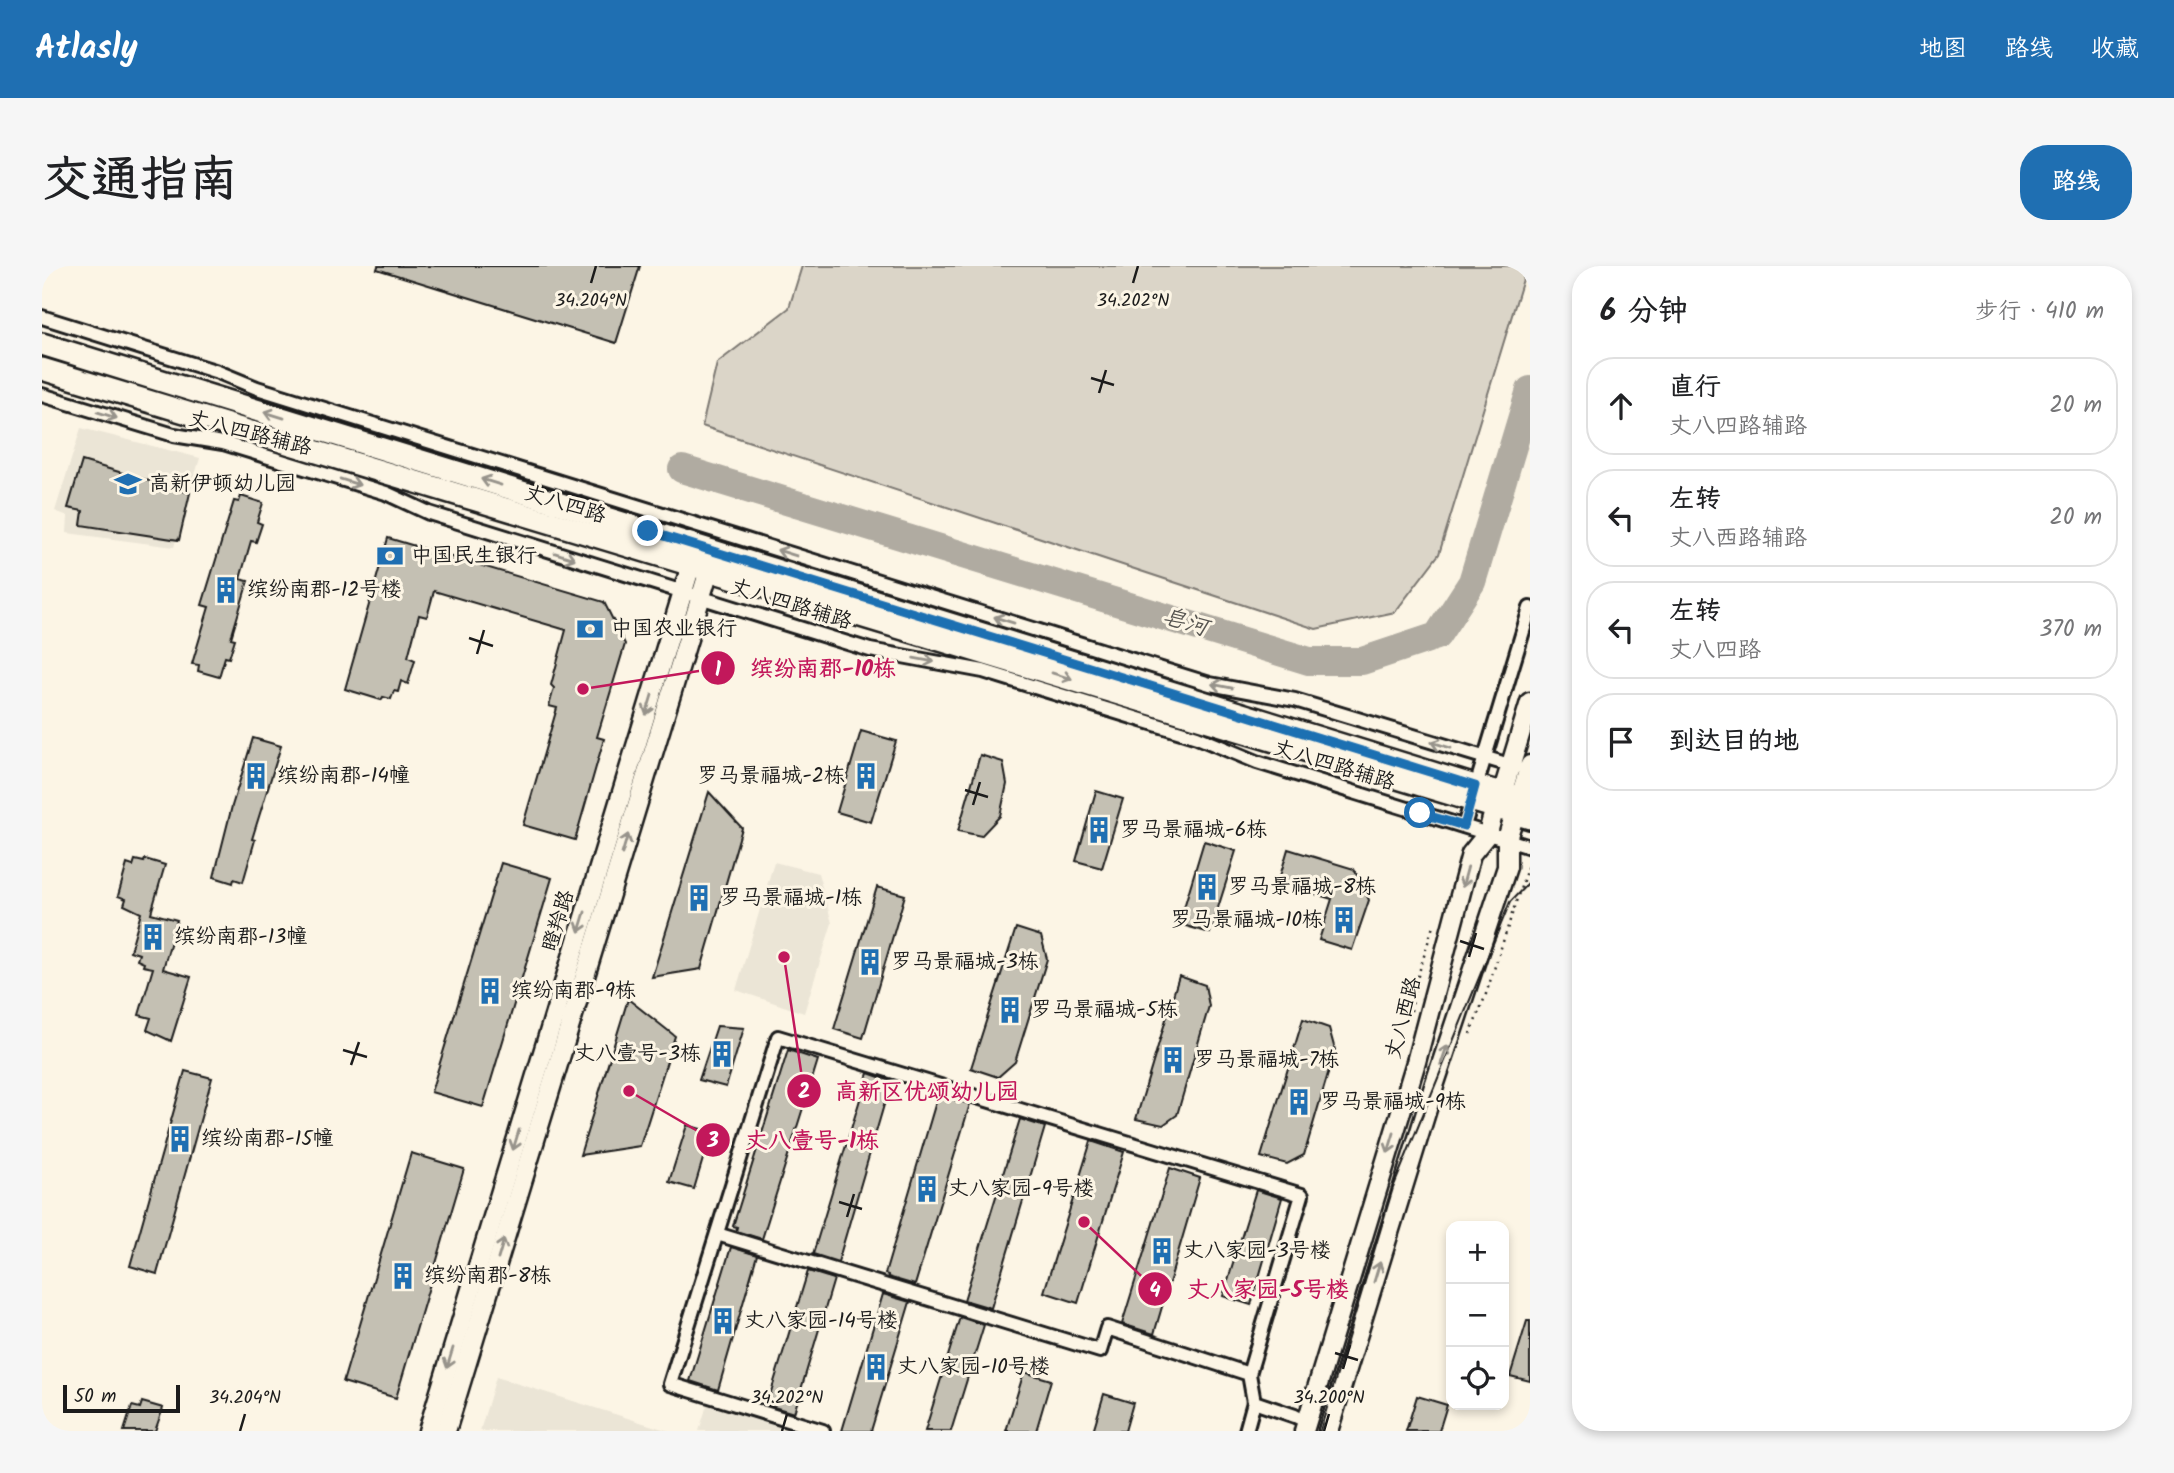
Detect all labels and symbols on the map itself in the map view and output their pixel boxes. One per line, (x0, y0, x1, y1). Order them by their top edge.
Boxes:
text: 34.204°N (555, 287, 627, 316)
text: 34.202°N (1097, 287, 1169, 316)
street label: 丈八四路辅路 (185, 403, 315, 465)
one-way arrow (263, 408, 285, 421)
one-way arrow (96, 409, 118, 422)
place label: 高新伊顿幼儿园 (149, 468, 296, 501)
school or university icon: 高新伊顿幼儿园 (113, 469, 143, 499)
one-way arrow (480, 475, 502, 488)
one-way arrow (339, 476, 361, 489)
street label: 丈八四路 (520, 477, 610, 533)
route end (632, 515, 663, 546)
place label: 中国民生银行 (411, 540, 537, 573)
bank icon: 中国民生银行 (375, 541, 405, 571)
one-way arrow (776, 545, 798, 558)
one-way arrow (553, 550, 575, 563)
street label: 丈八四路辅路 (726, 571, 856, 639)
place label: 缤纷南郡-12号楼 (247, 574, 401, 607)
building icon: 缤纷南郡-12号楼 (211, 575, 241, 605)
water label: 皂河 (1158, 599, 1216, 648)
place label: 中国农业银行 (611, 613, 737, 646)
one-way arrow (993, 613, 1015, 626)
bank icon: 中国农业银行 (575, 614, 605, 644)
callout: 缤纷南郡-10栋 (701, 646, 910, 690)
text: 缤纷南郡-10栋 (750, 652, 896, 688)
text: 1 (715, 654, 722, 687)
one-way arrow (912, 654, 935, 667)
one-way arrow (1050, 670, 1072, 683)
one-way arrow (1211, 679, 1234, 693)
one-way arrow (641, 693, 654, 715)
street label: 丈八四路辅路 (1269, 732, 1399, 800)
one-way arrow (1430, 737, 1452, 750)
place label: 缤纷南郡-14幢 (277, 760, 410, 793)
place label: 罗马景福城-2栋 (697, 760, 845, 793)
building icon: 缤纷南郡-14幢 (241, 761, 271, 791)
building icon: 罗马景福城-2栋 (851, 761, 881, 791)
route start (1404, 797, 1435, 828)
place label: 罗马景福城-6栋 (1120, 814, 1267, 847)
building icon: 罗马景福城-6栋 (1084, 815, 1114, 845)
one-way arrow (620, 833, 633, 855)
one-way arrow (1458, 865, 1471, 888)
place label: 罗马景福城-8栋 (1228, 871, 1376, 904)
building icon: 罗马景福城-8栋 (1192, 872, 1222, 902)
place label: 罗马景福城-1栋 (720, 882, 862, 915)
building icon: 罗马景福城-1栋 (684, 883, 714, 913)
street label: 瞪羚路 (534, 886, 584, 956)
place label: 罗马景福城-10栋 (1170, 904, 1323, 937)
building icon: 罗马景福城-10栋 (1329, 905, 1359, 935)
one-way arrow (575, 911, 588, 933)
place label: 缤纷南郡-13幢 (174, 921, 307, 954)
building icon: 缤纷南郡-13幢 (138, 922, 168, 952)
place label: 罗马景福城-3栋 (891, 946, 1039, 979)
building icon: 罗马景福城-3栋 (855, 947, 885, 977)
street label: 丈八西路 (1377, 973, 1431, 1063)
place label: 缤纷南郡-9栋 (511, 975, 636, 1008)
building icon: 缤纷南郡-9栋 (475, 976, 505, 1006)
place label: 罗马景福城-5栋 (1031, 994, 1178, 1027)
building icon: 罗马景福城-5栋 (995, 995, 1025, 1025)
place label: 丈八壹号-3栋 (574, 1038, 701, 1071)
building icon: 丈八壹号-3栋 (707, 1039, 737, 1069)
place label: 罗马景福城-7栋 (1194, 1044, 1339, 1077)
one-way arrow (1439, 1044, 1451, 1066)
building icon: 罗马景福城-7栋 (1158, 1045, 1188, 1075)
callout: 高新区优颂幼儿园 (786, 1069, 1033, 1113)
text: 高新区优颂幼儿园 (835, 1075, 1019, 1111)
text: 2 (798, 1076, 810, 1109)
place label: 罗马景福城-9栋 (1320, 1086, 1466, 1119)
building icon: 罗马景福城-9栋 (1284, 1087, 1314, 1117)
callout: 丈八壹号-1栋 (696, 1118, 893, 1162)
place label: 缤纷南郡-15幢 (201, 1123, 334, 1156)
building icon: 缤纷南郡-15幢 (165, 1124, 195, 1154)
text: 丈八壹号-1栋 (745, 1124, 879, 1160)
text: 3 (706, 1125, 719, 1158)
one-way arrow (509, 1129, 522, 1151)
one-way arrow (1384, 1132, 1397, 1154)
place label: 丈八家园-9号楼 (948, 1173, 1094, 1206)
building icon: 丈八家园-9号楼 (912, 1174, 942, 1204)
place label: 丈八家园-3号楼 (1183, 1235, 1331, 1268)
building icon: 丈八家园-3号楼 (1147, 1236, 1177, 1266)
one-way arrow (496, 1238, 509, 1260)
place label: 缤纷南郡-8栋 (424, 1260, 551, 1293)
building icon: 缤纷南郡-8栋 (388, 1261, 418, 1291)
one-way arrow (1371, 1261, 1384, 1283)
callout: 丈八家园-5号楼 (1138, 1267, 1363, 1311)
text: 丈八家园-5号楼 (1187, 1273, 1349, 1309)
text: 4 (1149, 1275, 1161, 1308)
place label: 丈八家园-14号楼 (744, 1305, 898, 1338)
building icon: 丈八家园-14号楼 (708, 1306, 738, 1336)
one-way arrow (442, 1346, 455, 1368)
place label: 丈八家园-10号楼 (897, 1351, 1050, 1384)
building icon: 丈八家园-10号楼 (861, 1352, 891, 1382)
scale bar (63, 1382, 180, 1414)
text: 34.204°N (209, 1384, 281, 1413)
text: 34.202°N (751, 1384, 823, 1413)
text: 34.200°N (1293, 1384, 1365, 1413)

